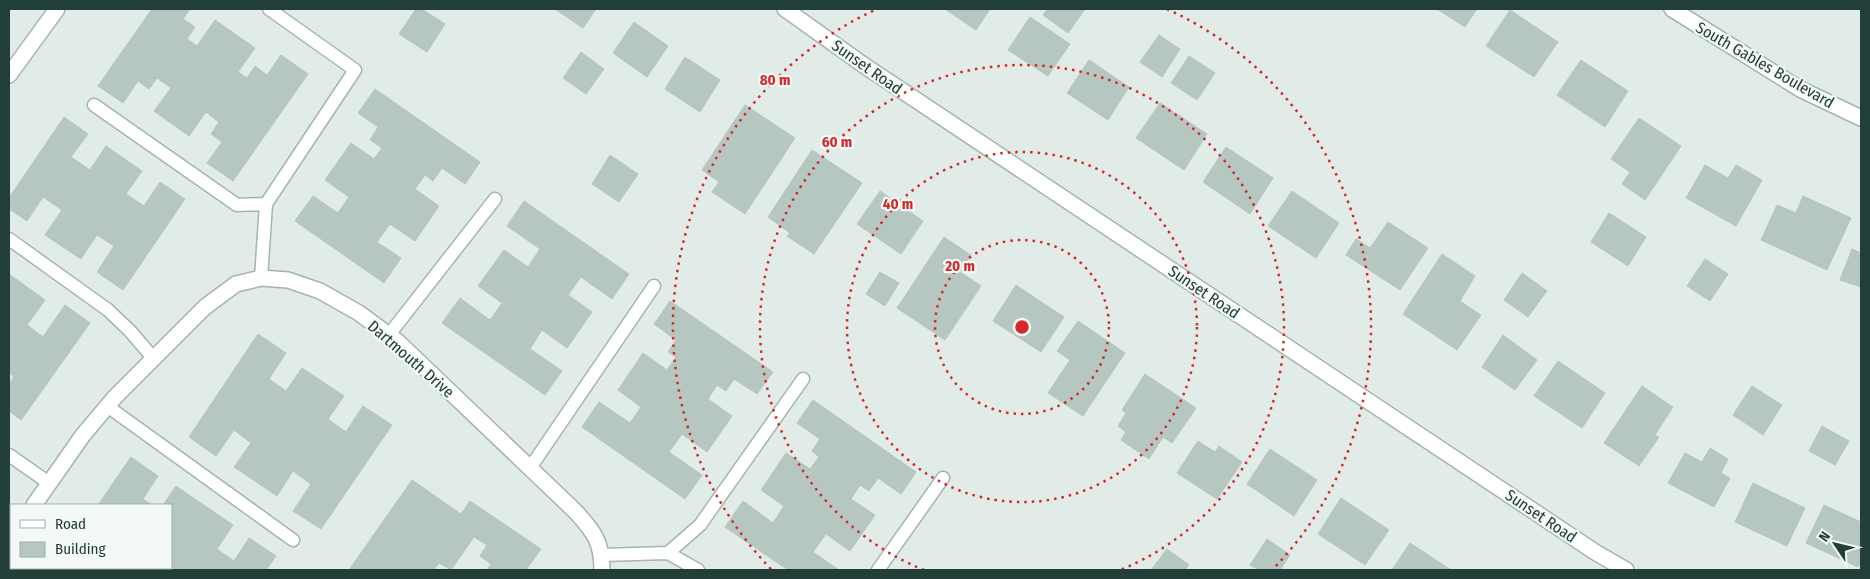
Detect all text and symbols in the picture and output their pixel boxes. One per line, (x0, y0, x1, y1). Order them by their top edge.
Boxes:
street label: South Gables Boulevard (1693, 18, 1837, 112)
street label: Sunset Road (828, 36, 906, 98)
text: 80 m (760, 71, 790, 89)
text: 60 m (822, 133, 852, 151)
text: 40 m (883, 195, 913, 213)
text: 20 m (944, 257, 975, 275)
street label: Sunset Road (1165, 261, 1243, 323)
street label: Dartmouth Drive (364, 316, 458, 402)
centre of rings (1013, 318, 1031, 336)
street label: Sunset Road (1502, 485, 1580, 547)
legend (10, 504, 172, 569)
text: Road (55, 515, 86, 533)
north arrow (1810, 519, 1860, 569)
text: N (1815, 529, 1834, 545)
text: Building (55, 540, 106, 558)

